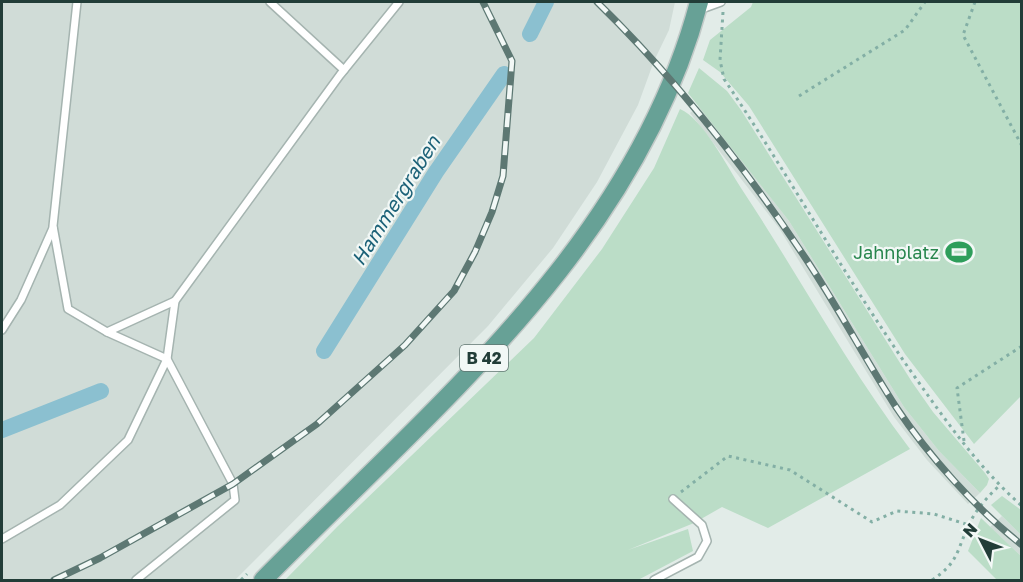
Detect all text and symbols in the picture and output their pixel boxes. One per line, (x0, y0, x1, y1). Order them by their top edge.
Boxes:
water label: Hammergraben (345, 130, 446, 270)
sports icon: Jahnplatz (944, 237, 974, 267)
place label: Jahnplatz (853, 241, 939, 263)
road number: B 42 (460, 345, 508, 371)
north arrow (951, 510, 1011, 570)
text: N (958, 519, 981, 541)

